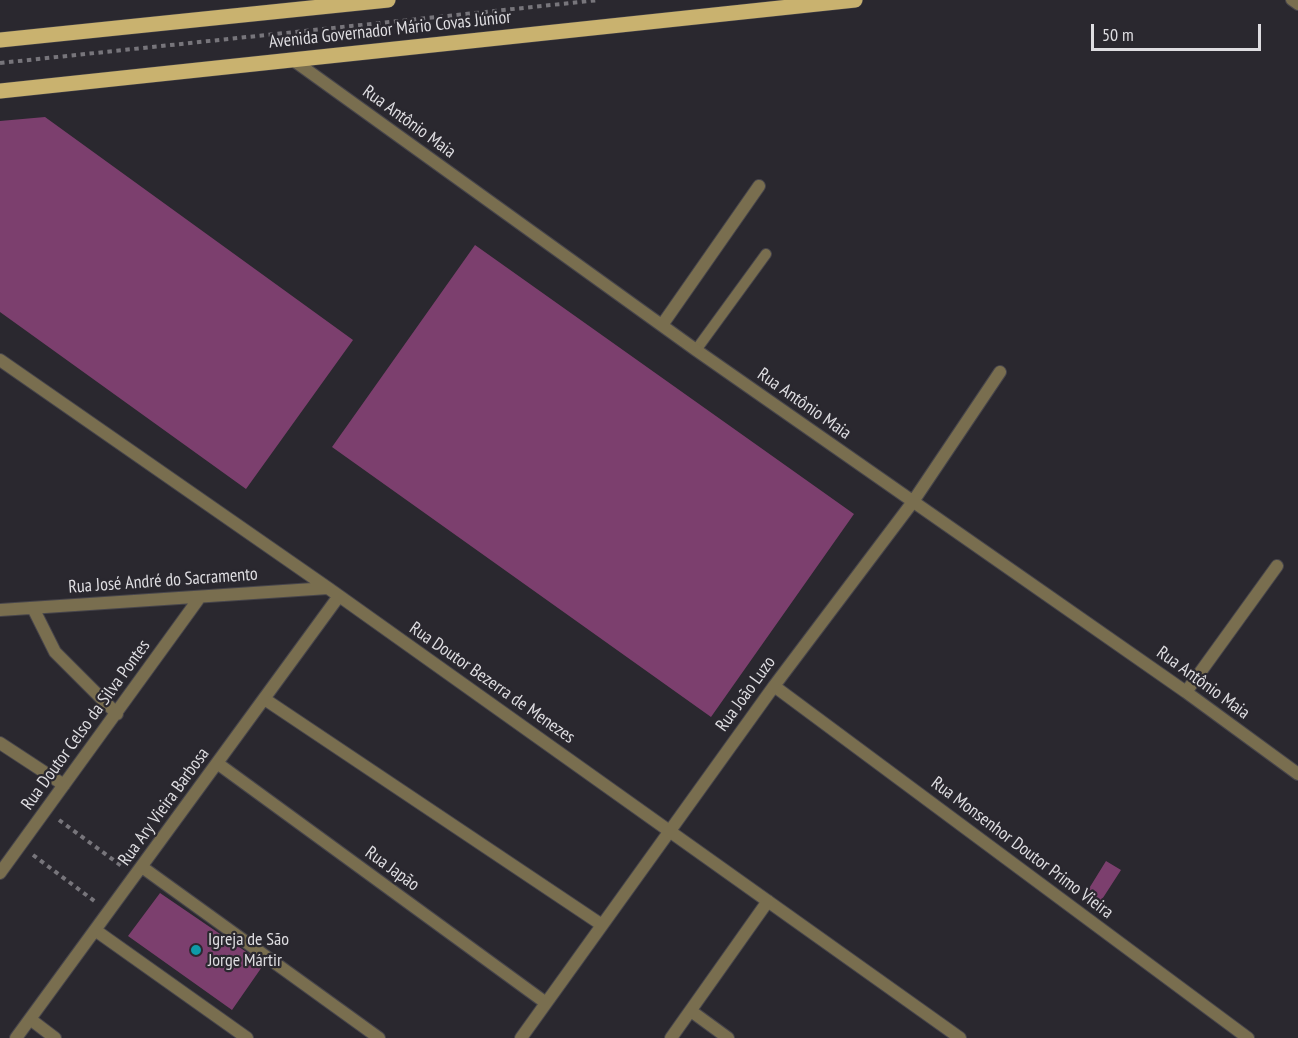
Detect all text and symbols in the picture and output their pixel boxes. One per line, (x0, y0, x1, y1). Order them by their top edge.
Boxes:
street label: Avenida Governador Mário Covas Júnior (268, 7, 512, 53)
scale bar (1094, 12, 1264, 50)
text: 50 m (1102, 23, 1134, 46)
street label: Rua Antônio Maia (358, 81, 460, 163)
street label: Rua Antônio Maia (753, 364, 855, 444)
street label: Rua José André do Sacramento (68, 564, 258, 598)
street label: Rua Doutor Bezerra de Menezes (405, 618, 579, 748)
street label: Rua Doutor Celso da Silva Pontes (17, 636, 155, 814)
street label: Rua Antônio Maia (1152, 642, 1254, 724)
street label: Rua João Luzo (712, 652, 780, 736)
street label: Rua Ary Vieira Barbosa (114, 744, 214, 870)
street label: Rua Monsenhor Doutor Primo Vieira (927, 772, 1117, 924)
street label: Rua Japão (361, 842, 423, 896)
place label: Igreja de São Jorge Mártir (208, 929, 289, 972)
marker: Igreja de São Jorge Mártir (189, 943, 203, 957)

